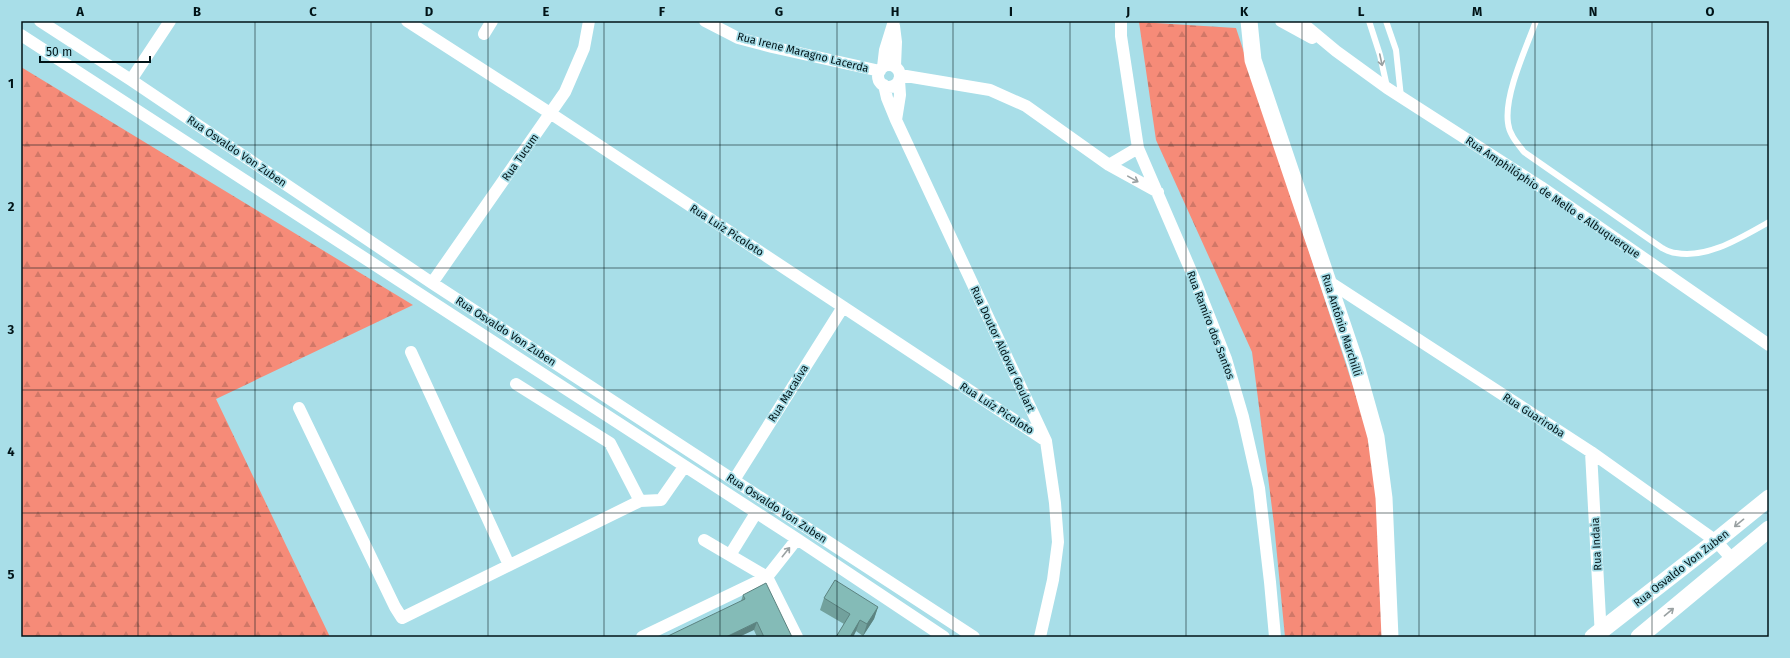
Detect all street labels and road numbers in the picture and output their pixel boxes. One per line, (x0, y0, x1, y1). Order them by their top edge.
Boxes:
street label: Rua Irene Maragno Lacerda (736, 30, 870, 75)
street label: Rua Osvaldo Von Zuben (184, 113, 289, 190)
street label: Rua Tucum (499, 131, 541, 183)
street label: Rua Amphilóphio de Mello e Albuquerque (1463, 134, 1642, 261)
street label: Rua Luíz Picoloto (687, 202, 766, 259)
street label: Rua Ramiro dos Santos (1184, 269, 1237, 381)
street label: Rua Antônio Marchilli (1319, 272, 1364, 378)
street label: Rua Doutor Aldovar Goulart (968, 284, 1037, 414)
street label: Rua Osvaldo Von Zuben (453, 294, 558, 369)
street label: Rua Macaúva (766, 362, 811, 424)
street label: Rua Luíz Picoloto (957, 380, 1036, 437)
street label: Rua Guariroba (1500, 391, 1567, 440)
street label: Rua Osvaldo Von Zuben (724, 471, 829, 546)
street label: Rua Indaia (1589, 517, 1604, 571)
street label: Rua Osvaldo Von Zuben (1631, 527, 1732, 610)

